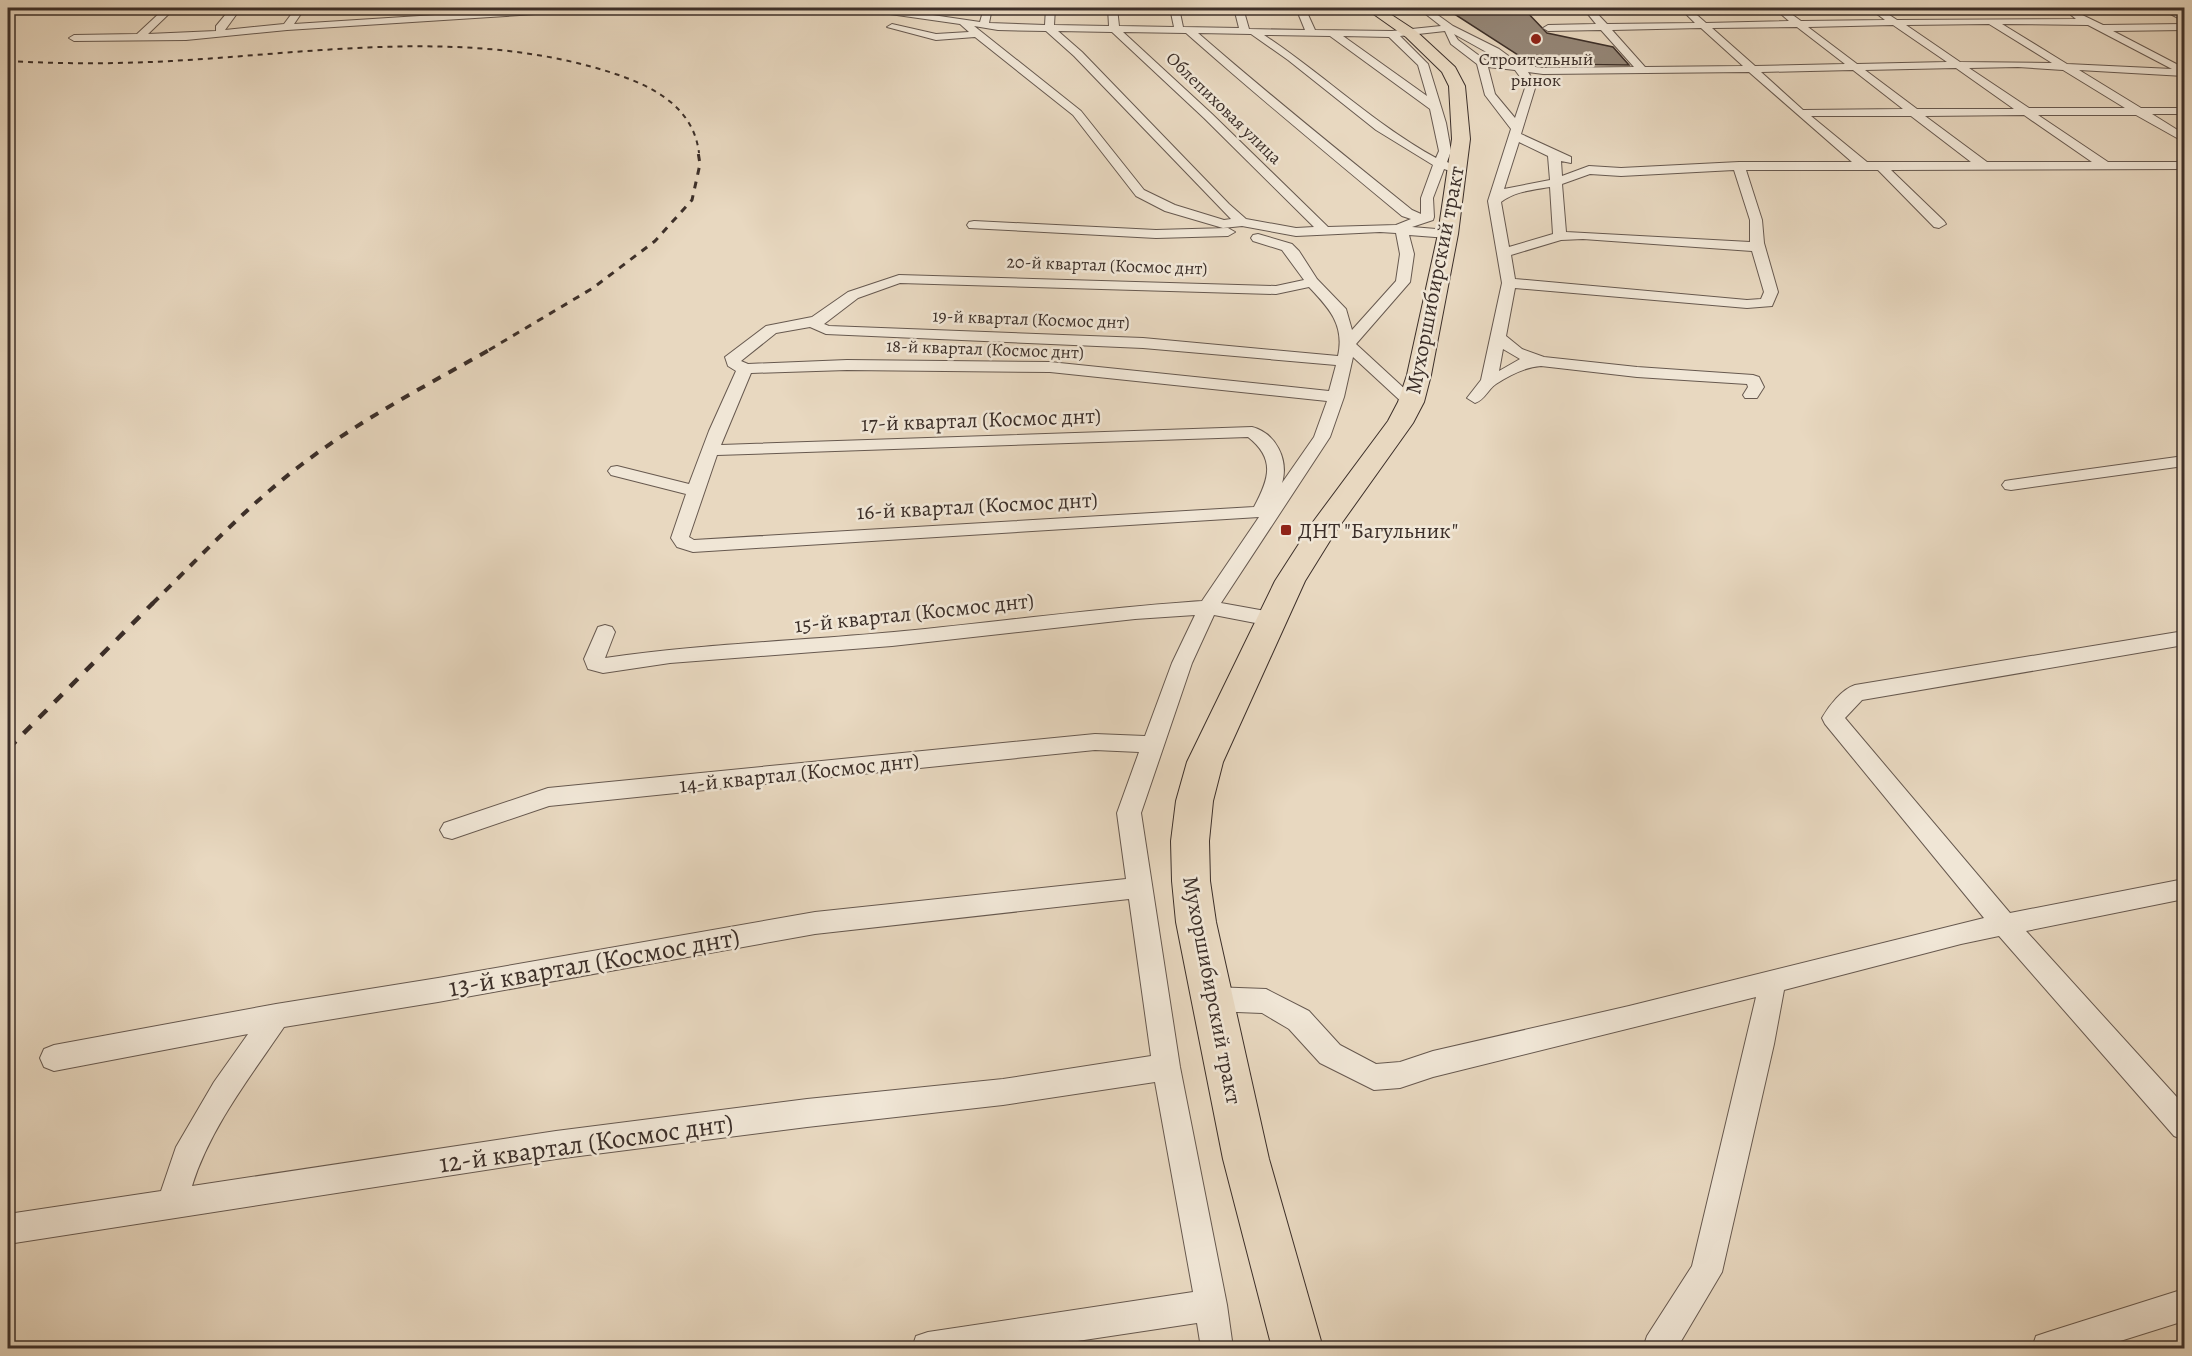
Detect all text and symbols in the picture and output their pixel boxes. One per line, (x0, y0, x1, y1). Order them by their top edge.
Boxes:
marker: Строительный рынок (1529, 32, 1543, 46)
street label: Облепиховая улица (1161, 46, 1288, 170)
place label: Строительный рынок (1479, 47, 1593, 92)
street label: Мухоршибирский тракт (1398, 163, 1472, 397)
street label: 20-й квартал (Космос днт) (1006, 249, 1208, 281)
street label: 19-й квартал (Космос днт) (932, 304, 1130, 334)
street label: 18-й квартал (Космос днт) (886, 334, 1084, 364)
street label: 17-й квартал (Космос днт) (860, 401, 1102, 439)
street label: 16-й квартал (Космос днт) (856, 485, 1098, 527)
place label: ДНТ "Багульник" (1298, 516, 1458, 546)
marker: ДНТ "Багульник" (1279, 523, 1293, 537)
street label: 15-й квартал (Космос днт) (793, 586, 1035, 640)
street label: 14-й квартал (Космос днт) (678, 745, 921, 801)
street label: Мухоршибирский тракт (1175, 874, 1249, 1107)
street label: 13-й квартал (Космос днт) (446, 919, 742, 1005)
street label: 12-й квартал (Космос днт) (437, 1105, 735, 1181)

